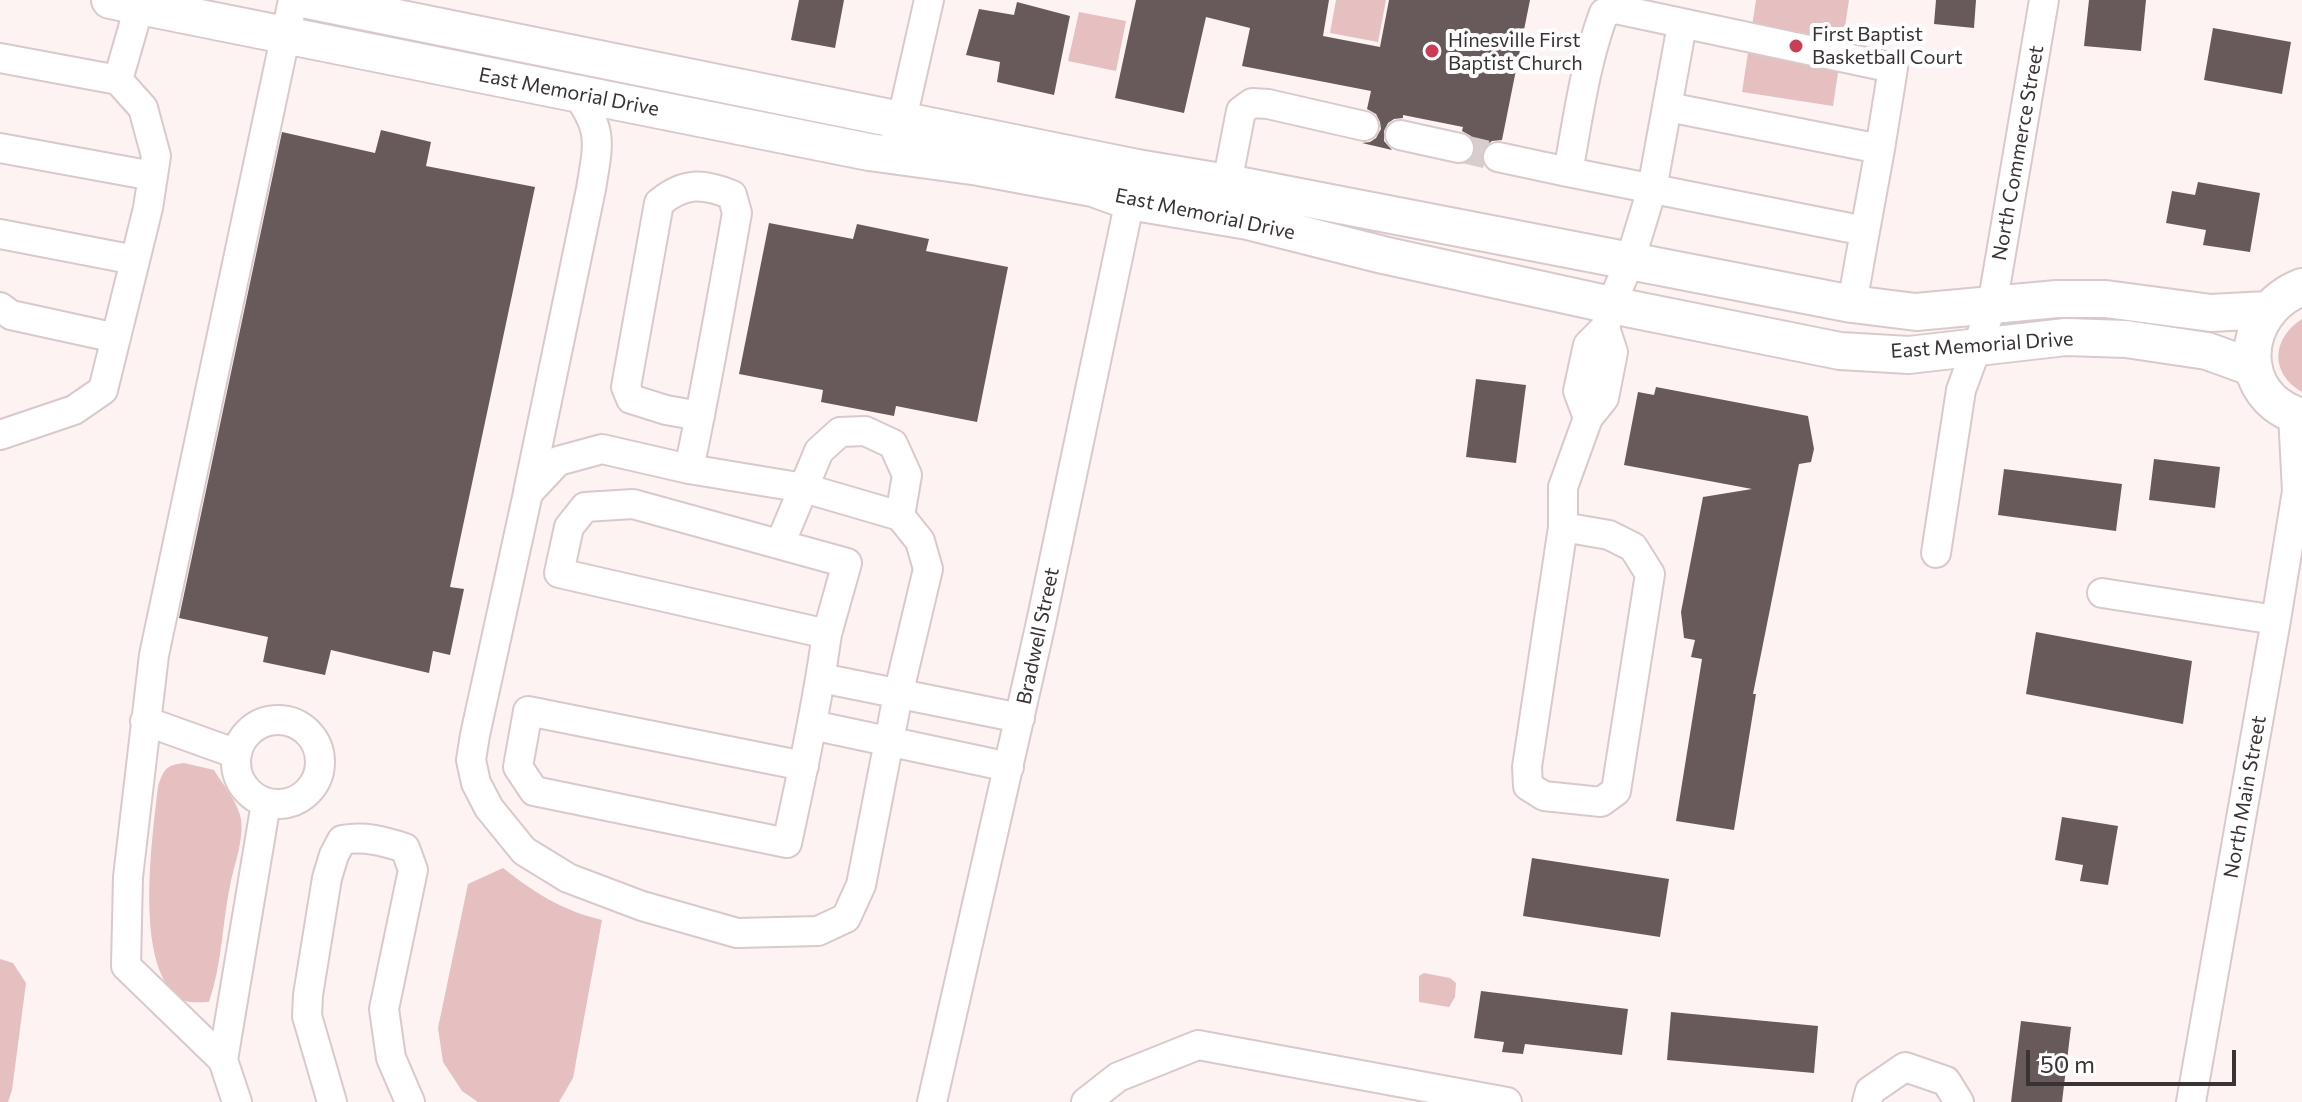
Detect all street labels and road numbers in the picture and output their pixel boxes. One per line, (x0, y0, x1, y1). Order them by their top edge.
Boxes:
street label: North Commerce Street (1987, 44, 2049, 262)
street label: East Memorial Drive (477, 63, 661, 121)
street label: East Memorial Drive (1113, 183, 1297, 245)
street label: East Memorial Drive (1890, 327, 2074, 363)
street label: Bradwell Street (1012, 565, 1064, 707)
street label: North Main Street (2219, 714, 2271, 880)

